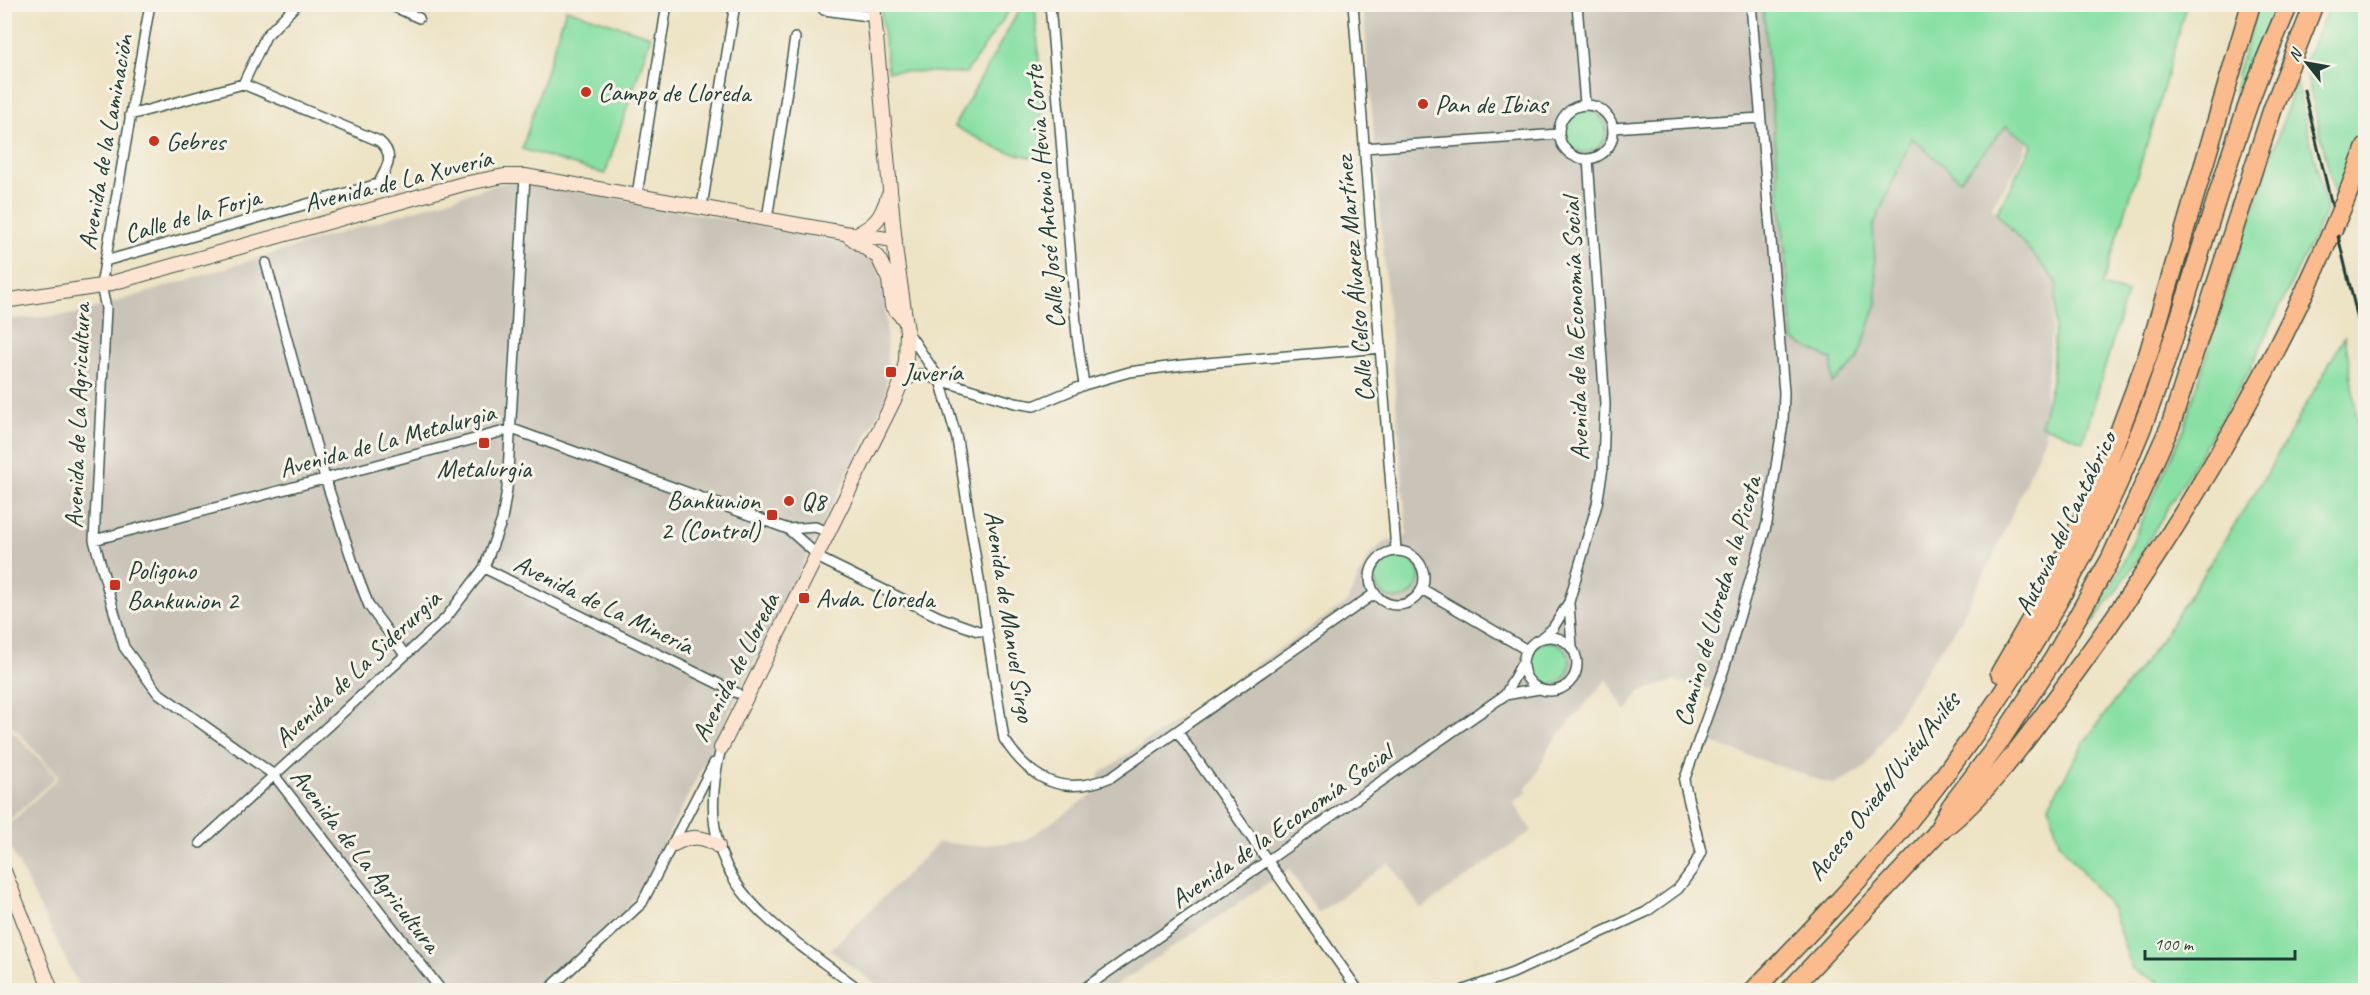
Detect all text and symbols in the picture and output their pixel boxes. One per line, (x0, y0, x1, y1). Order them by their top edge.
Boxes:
street label: Avenida de la Laminación (70, 31, 141, 252)
north arrow (2277, 33, 2337, 93)
text: N (2284, 44, 2308, 65)
street label: Calle José Antonio Hevia Corte (1016, 63, 1072, 330)
place label: Campo de Lloreda (598, 76, 752, 109)
marker: Campo de Lloreda (579, 85, 593, 99)
place label: Pan de Ibias (1435, 88, 1549, 121)
marker: Pan de Ibias (1416, 97, 1430, 111)
place label: Gebres (166, 125, 227, 158)
marker: Gebres (147, 134, 161, 148)
street label: Avenida de La Xuvería (301, 141, 497, 220)
street label: Calle Celso Álvarez Martínez (1327, 152, 1382, 403)
street label: Calle de la Forja (120, 180, 266, 251)
street label: Avenida de la Economía Social (1554, 192, 1597, 461)
street label: Avenida de La Agricultura (57, 301, 98, 529)
place label: Juvería (901, 356, 964, 389)
marker: Juvería (884, 365, 898, 379)
street label: Avenida de La Metalurgia (276, 396, 498, 484)
street label: Autovía del Cantábrico (2007, 424, 2125, 620)
marker: Metalurgia (477, 436, 491, 450)
place label: Metalurgia (437, 452, 531, 484)
street label: Camino de Lloreda a la Picota (1666, 470, 1770, 730)
place label: Bankunion 2 (Control) (660, 484, 761, 547)
place label: Q8 (801, 485, 828, 518)
marker: Q8 (782, 494, 796, 508)
marker: Bankunion 2 (Control) (765, 508, 779, 522)
street label: Avenida de Manuel Sirgo (977, 508, 1043, 726)
street label: Avenida de La Minería (509, 547, 700, 663)
place label: Poligono Bankunion 2 (127, 554, 240, 617)
marker: Poligono Bankunion 2 (108, 578, 122, 592)
street label: Avenida de La Siderurgia (267, 581, 449, 754)
place label: Avda. Lloreda (816, 582, 936, 615)
street label: Avenida de Lloreda (684, 586, 788, 747)
marker: Avda. Lloreda (797, 591, 811, 605)
street label: Acceso Oviedo/Uviéu/Avilés (1799, 684, 1969, 887)
street label: Avenida de la Economía Social (1164, 735, 1402, 915)
street label: Avenida de La Agricultura (283, 761, 449, 961)
scale bar (2145, 923, 2295, 961)
text: 100 m (2154, 933, 2195, 955)

